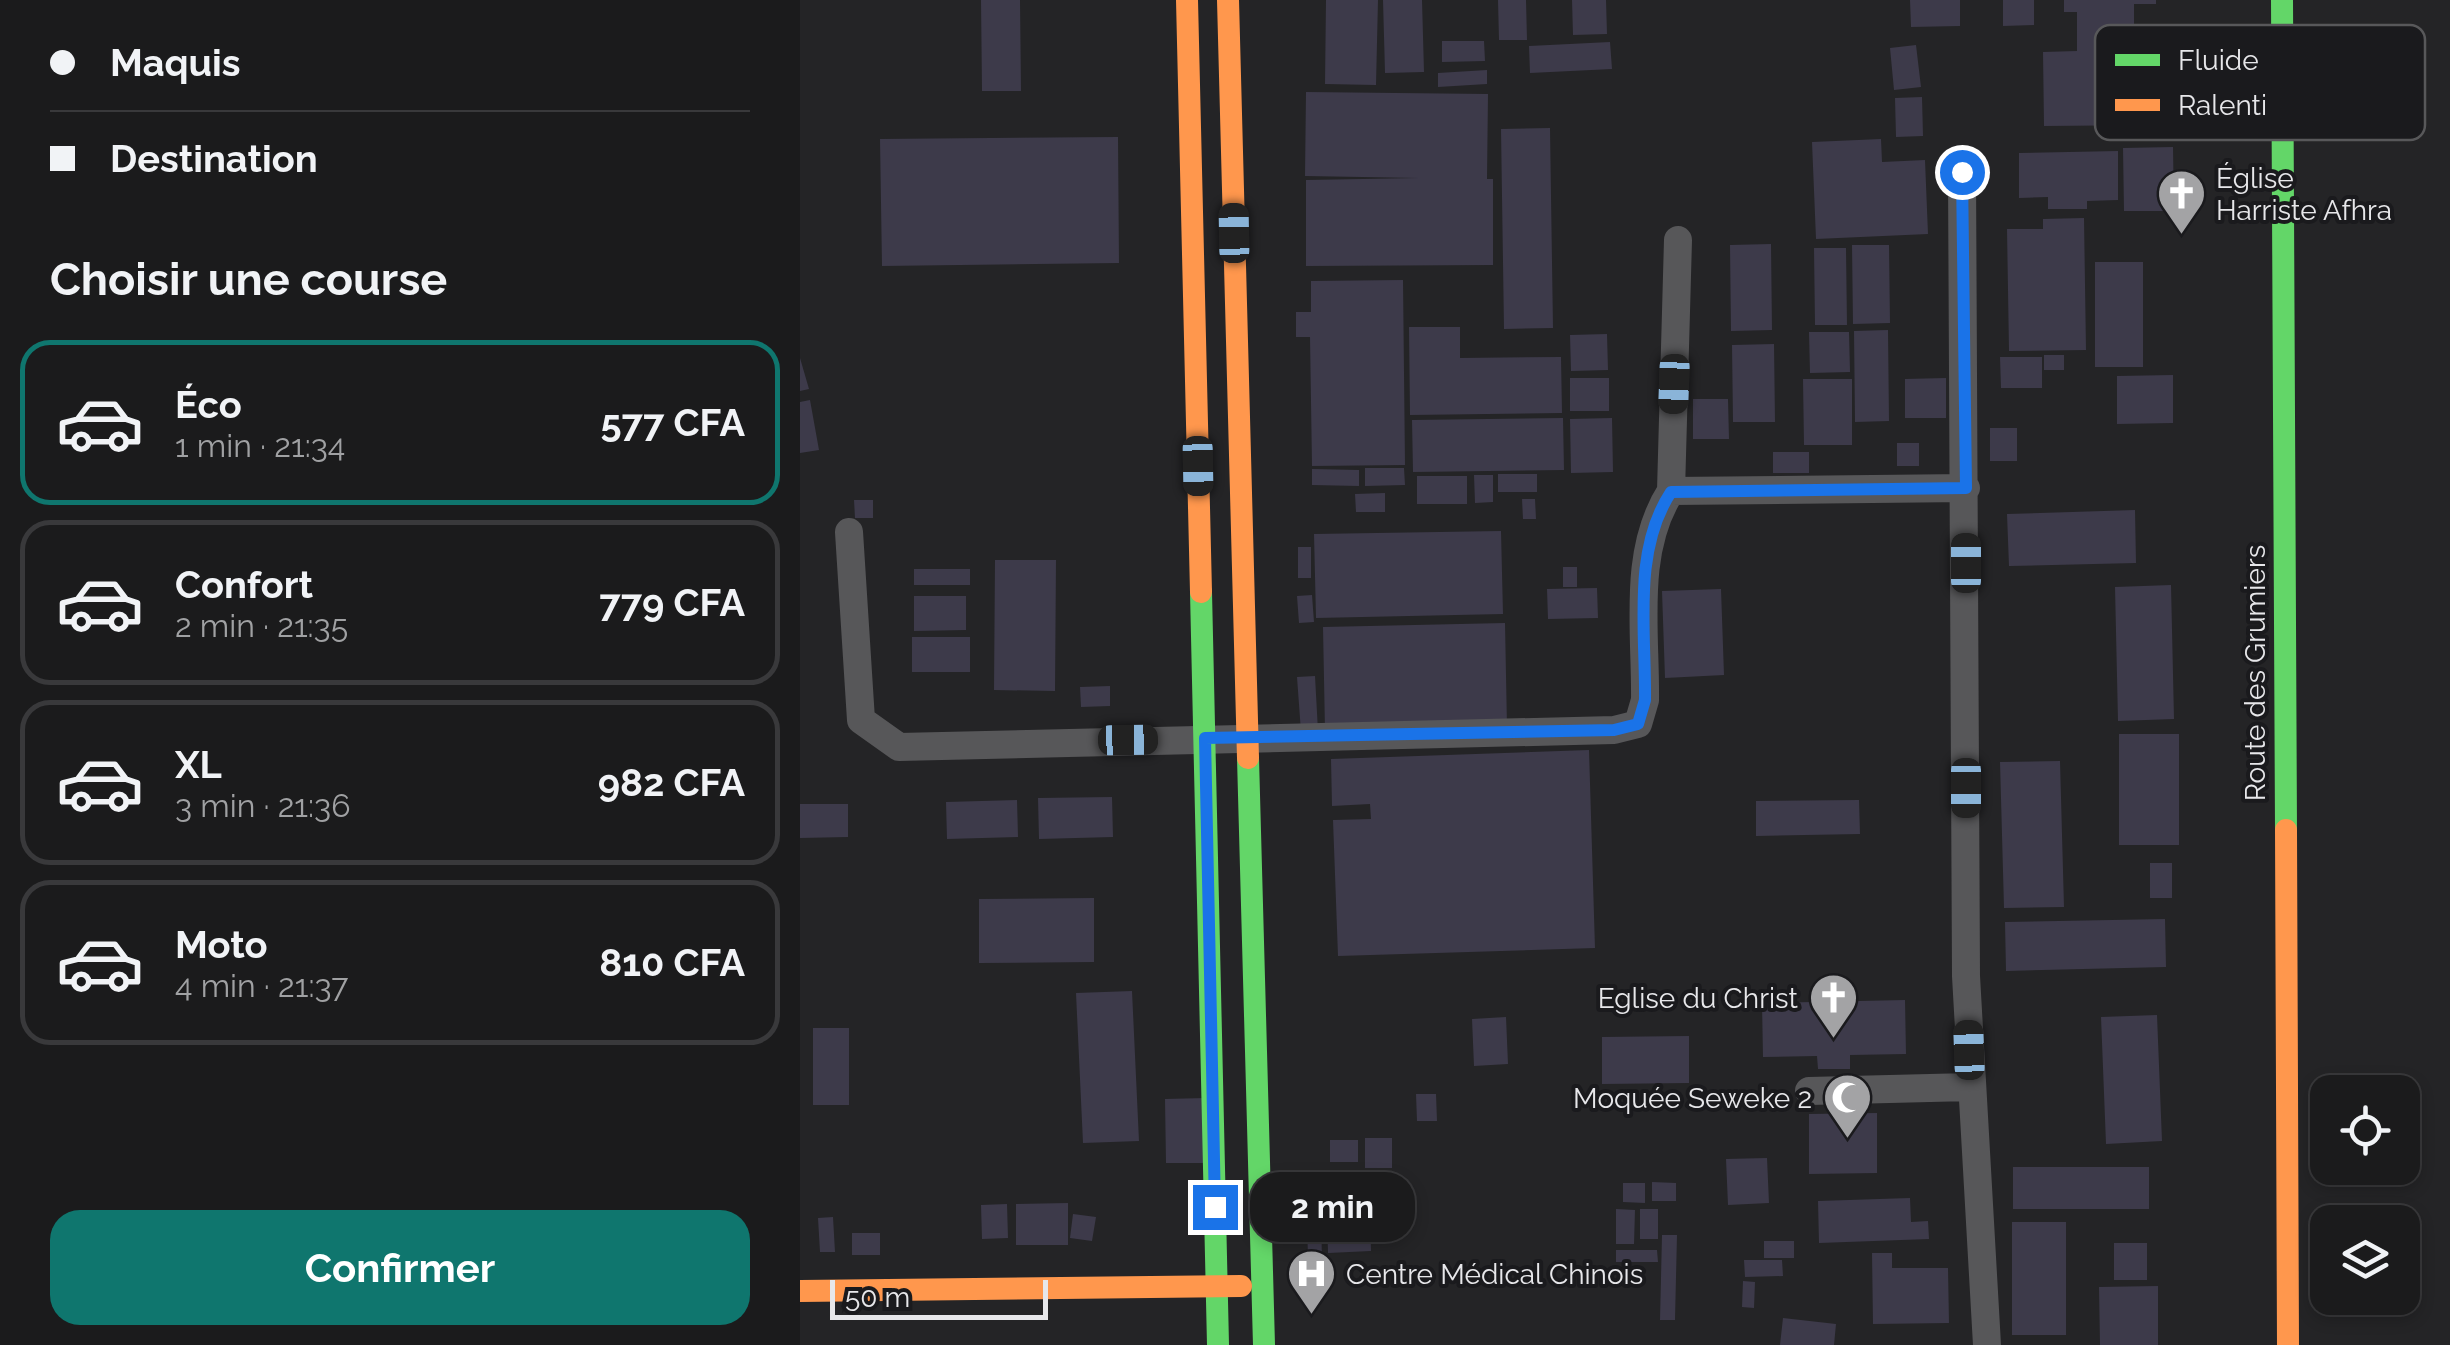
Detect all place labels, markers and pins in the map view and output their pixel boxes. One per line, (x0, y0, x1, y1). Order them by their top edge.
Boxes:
place label: Église Harriste Afhra (2216, 162, 2392, 227)
church icon: Église Harriste Afhra (2155, 168, 2207, 236)
church icon: Eglise du Christ (1807, 972, 1859, 1040)
place label: Eglise du Christ (1598, 982, 1799, 1015)
mosque icon: Moquée Seweke 2 (1821, 1072, 1873, 1140)
place label: Moquée Seweke 2 (1573, 1082, 1812, 1115)
hospital icon: Centre Médical Chinois (1285, 1248, 1337, 1316)
place label: Centre Médical Chinois (1346, 1258, 1643, 1291)

